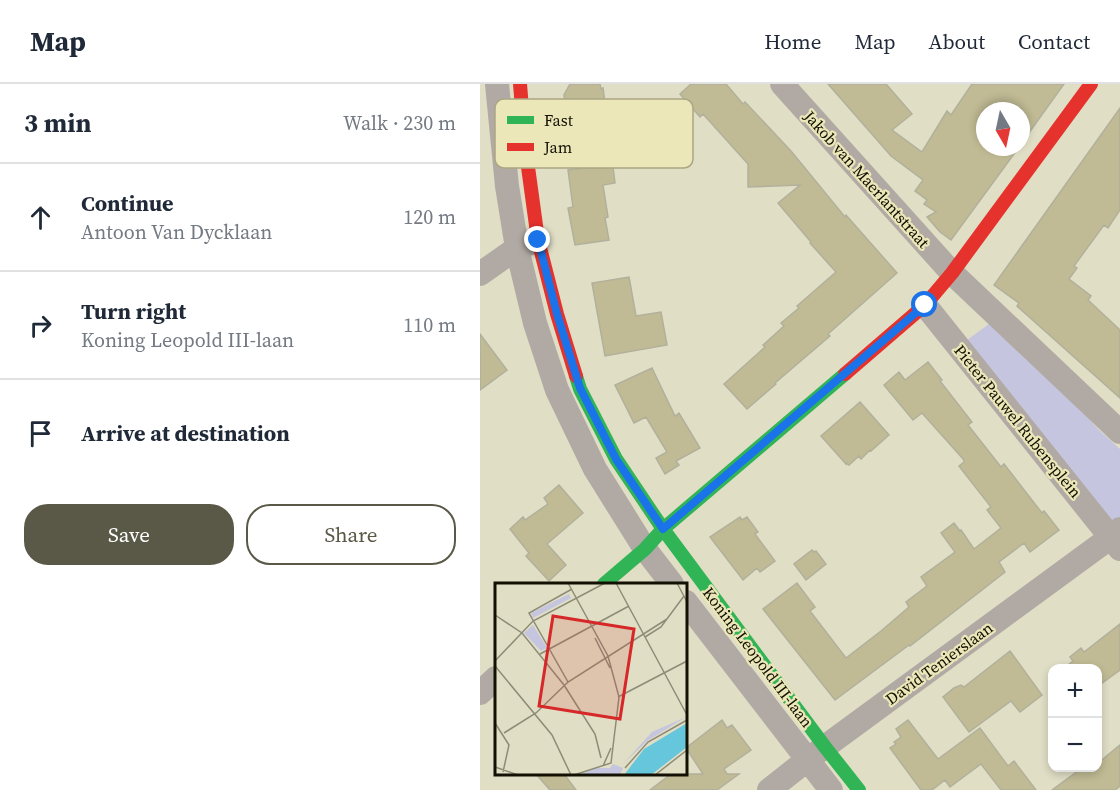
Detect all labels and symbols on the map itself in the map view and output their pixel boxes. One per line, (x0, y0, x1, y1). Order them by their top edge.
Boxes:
legend (495, 99, 693, 168)
north arrow (976, 102, 1030, 156)
street label: Jakob van Maerlantstraat (799, 105, 935, 253)
text: Fast (544, 109, 574, 131)
text: Jam (543, 136, 572, 158)
route end (524, 226, 550, 252)
route start (911, 291, 937, 317)
street label: Pieter Pauwel Rubensplein (949, 340, 1087, 503)
street label: Koning Leopold III-laan (698, 582, 818, 732)
inset map (495, 583, 687, 775)
street label: David Tenierslaan (881, 616, 997, 709)

